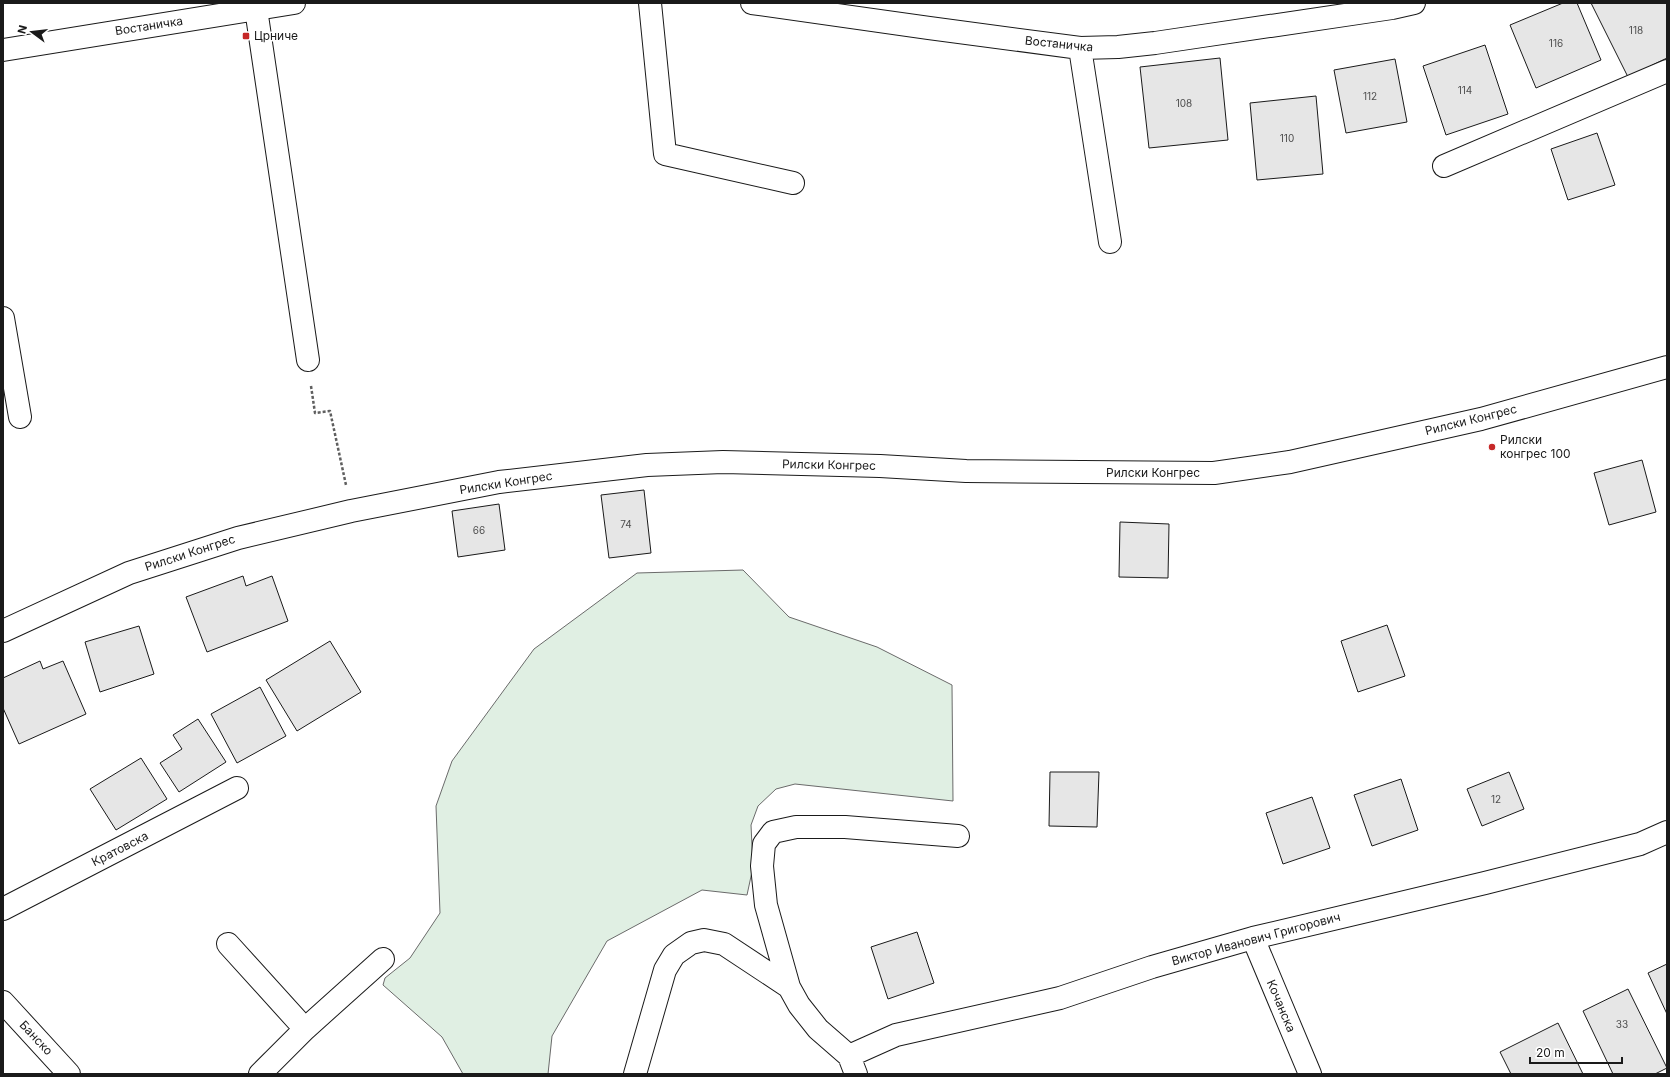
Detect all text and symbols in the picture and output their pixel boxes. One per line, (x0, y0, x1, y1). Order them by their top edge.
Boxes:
north arrow (12, 12, 52, 52)
street label: Востаничка (114, 13, 184, 38)
text: N (14, 24, 30, 35)
house number: 118 (1629, 24, 1643, 36)
place label: Црниче (254, 28, 298, 43)
marker: Црниче (241, 31, 251, 41)
street label: Востаничка (1024, 32, 1094, 55)
house number: 116 (1549, 37, 1563, 49)
house number: 114 (1458, 84, 1472, 96)
house number: 112 (1363, 90, 1377, 102)
house number: 108 (1176, 97, 1192, 109)
house number: 110 (1280, 132, 1294, 144)
street label: Рилски Конгрес (1423, 401, 1518, 438)
place label: Рилски конгрес 100 (1500, 432, 1571, 461)
marker: Рилски конгрес 100 (1487, 442, 1497, 452)
street label: Рилски Конгрес (782, 456, 876, 473)
street label: Рилски Конгрес (1106, 465, 1200, 480)
street label: Рилски Конгрес (458, 468, 554, 497)
house number: 74 (620, 518, 632, 530)
house number: 66 (473, 524, 485, 536)
street label: Рилски Конгрес (143, 531, 237, 574)
house number: 12 (1491, 793, 1501, 805)
street label: Кратовска (89, 828, 151, 869)
street label: Виктор Иванович Григорович (1170, 909, 1342, 968)
street label: Кочанска (1264, 977, 1299, 1034)
street label: Банско (17, 1017, 56, 1058)
house number: 33 (1616, 1018, 1628, 1030)
scale bar (1530, 1039, 1622, 1065)
text: 20 m (1536, 1045, 1565, 1060)

